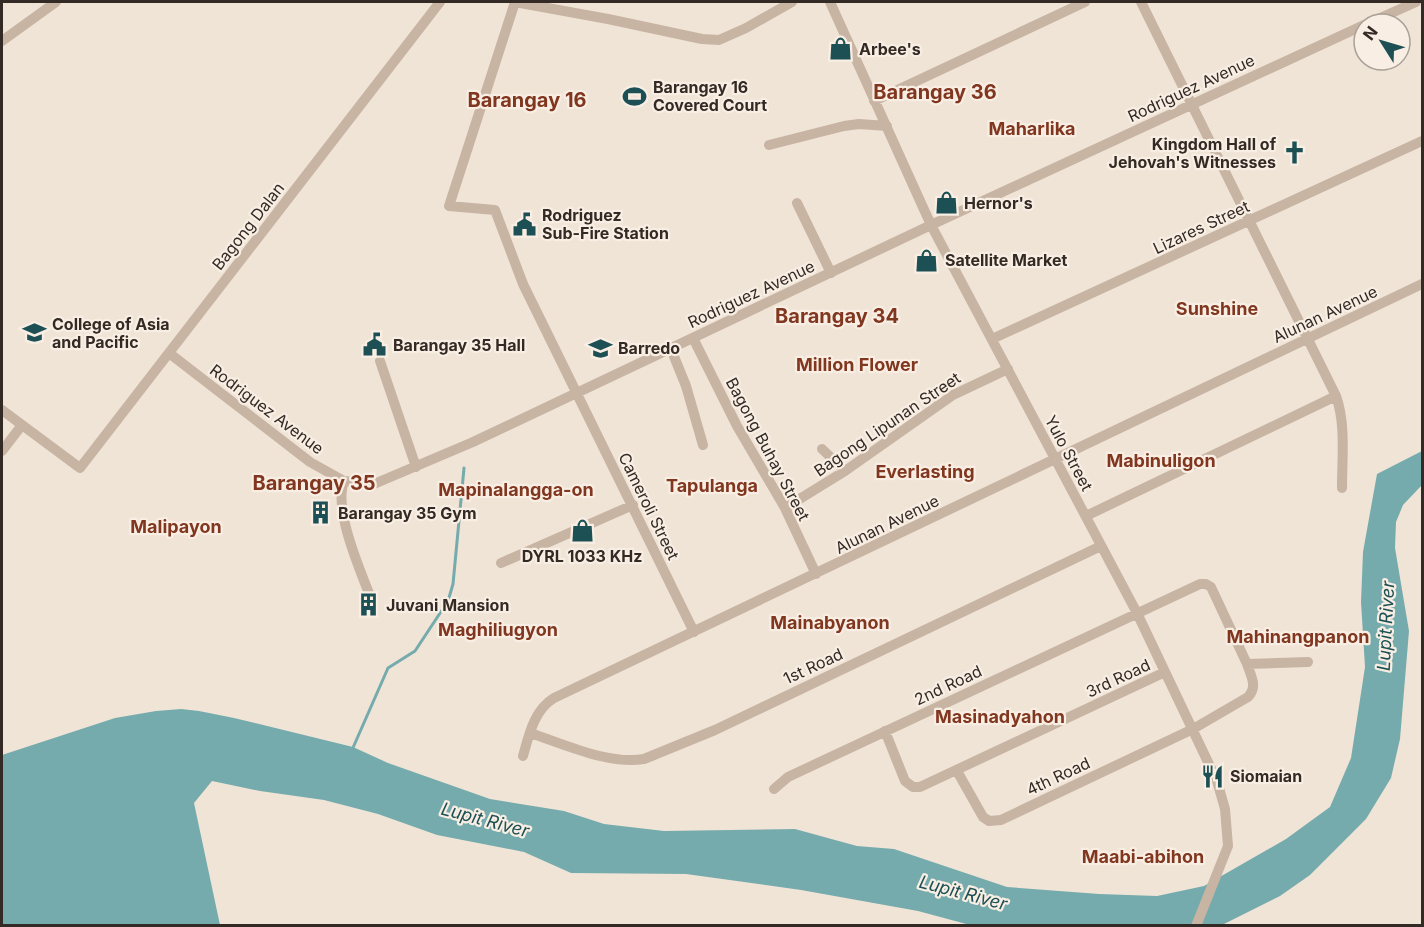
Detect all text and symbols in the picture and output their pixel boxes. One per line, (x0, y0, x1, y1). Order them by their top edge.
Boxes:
north arrow (1352, 12, 1412, 72)
text: N (1358, 22, 1382, 44)
shop icon: Arbee's (828, 36, 854, 62)
place label: Arbee's (859, 39, 921, 59)
street label: Rodriguez Avenue (1124, 50, 1258, 126)
place label: Barangay 16 Covered Court (653, 77, 767, 115)
district label: Barangay 36 (873, 80, 997, 104)
sports icon: Barangay 16 Covered Court (622, 83, 648, 109)
district label: Barangay 16 (467, 88, 587, 112)
district label: Maharlika (988, 118, 1076, 139)
place label: Kingdom Hall of Jehovah's Witnesses (1109, 134, 1277, 172)
church icon: Kingdom Hall of Jehovah's Witnesses (1281, 140, 1307, 166)
street label: Bagong Dalan (208, 178, 288, 274)
shop icon: Hernor's (933, 190, 959, 216)
place label: Hernor's (964, 193, 1033, 213)
street label: Lizares Street (1150, 196, 1252, 258)
place label: Rodriguez Sub-Fire Station (542, 205, 669, 243)
public building icon: Rodriguez Sub-Fire Station (511, 211, 537, 237)
shop icon: Satellite Market (914, 247, 940, 273)
place label: Satellite Market (945, 250, 1067, 270)
street label: Rodriguez Avenue (684, 256, 818, 332)
street label: Alunan Avenue (1270, 281, 1380, 347)
district label: Sunshine (1176, 298, 1258, 319)
district label: Barangay 34 (775, 304, 899, 328)
place label: College of Asia and Pacific (52, 314, 170, 352)
school or university icon: College of Asia and Pacific (21, 320, 47, 346)
public building icon: Barangay 35 Hall (362, 332, 388, 358)
place label: Barangay 35 Hall (393, 335, 525, 355)
school or university icon: Barredo (587, 335, 613, 361)
place label: Barredo (618, 338, 680, 358)
district label: Million Flower (796, 354, 918, 375)
street label: Rodriguez Avenue (206, 360, 328, 458)
street label: Bagong Lipunan Street (810, 368, 964, 480)
street label: Bagong Buhay Street (722, 374, 814, 524)
street label: Yulo Street (1041, 412, 1097, 494)
street label: Cameroli Street (614, 449, 684, 563)
district label: Mabinuligon (1106, 450, 1216, 471)
district label: Everlasting (875, 461, 975, 482)
district label: Barangay 35 (252, 471, 376, 495)
district label: Tapulanga (666, 475, 758, 496)
district label: Mapinalangga-on (438, 479, 594, 500)
street label: Alunan Avenue (832, 490, 942, 558)
building icon: Barangay 35 Gym (307, 500, 333, 526)
place label: Barangay 35 Gym (338, 503, 477, 523)
district label: Malipayon (130, 516, 222, 537)
shop icon: DYRL 1033 KHz (569, 518, 595, 544)
place label: DYRL 1033 KHz (522, 546, 642, 566)
water label: Lupit River (1373, 579, 1398, 671)
building icon: Juvani Mansion (355, 592, 381, 618)
place label: Juvani Mansion (386, 595, 509, 615)
district label: Mainabyanon (770, 612, 890, 633)
district label: Maghiliugyon (438, 619, 558, 640)
district label: Mahinangpanon (1227, 626, 1369, 647)
street label: 1st Road (780, 644, 846, 688)
street label: 3rd Road (1083, 654, 1153, 702)
street label: 2nd Road (911, 661, 985, 709)
district label: Masinadyahon (935, 706, 1065, 727)
street label: 4th Road (1023, 753, 1093, 799)
restaurant icon: Siomaian (1199, 763, 1225, 789)
place label: Siomaian (1230, 766, 1302, 786)
water label: Lupit River (439, 798, 533, 842)
district label: Maabi-abihon (1082, 846, 1204, 867)
water label: Lupit River (917, 871, 1011, 915)

